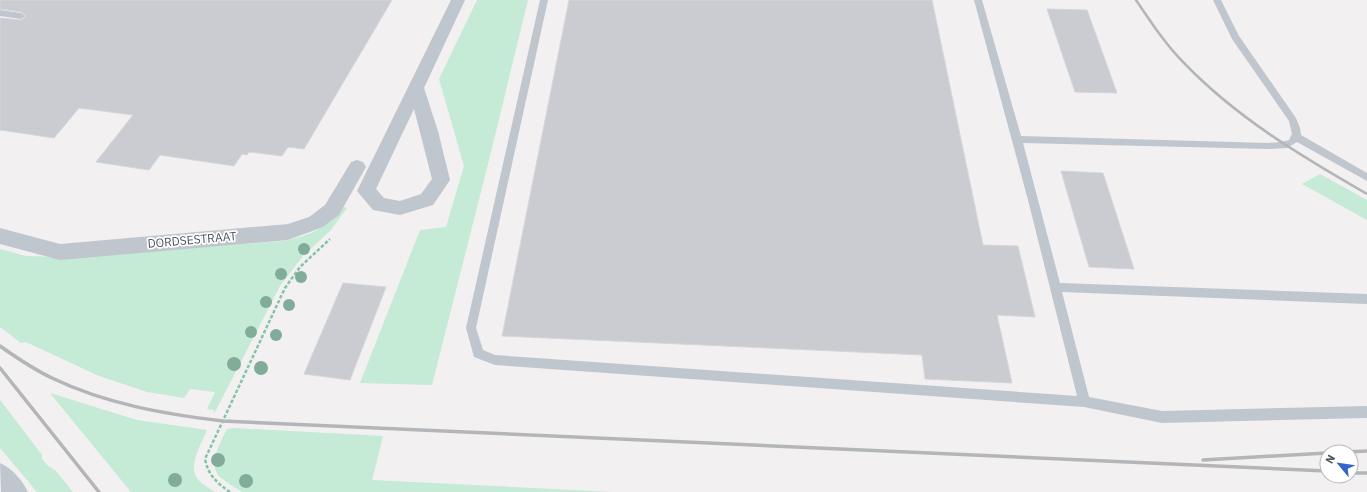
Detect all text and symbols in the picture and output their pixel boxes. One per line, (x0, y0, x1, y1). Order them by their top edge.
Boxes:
street label: DORDSESTRAAT (147, 228, 237, 251)
north arrow (1319, 444, 1359, 484)
text: N (1322, 452, 1338, 466)

